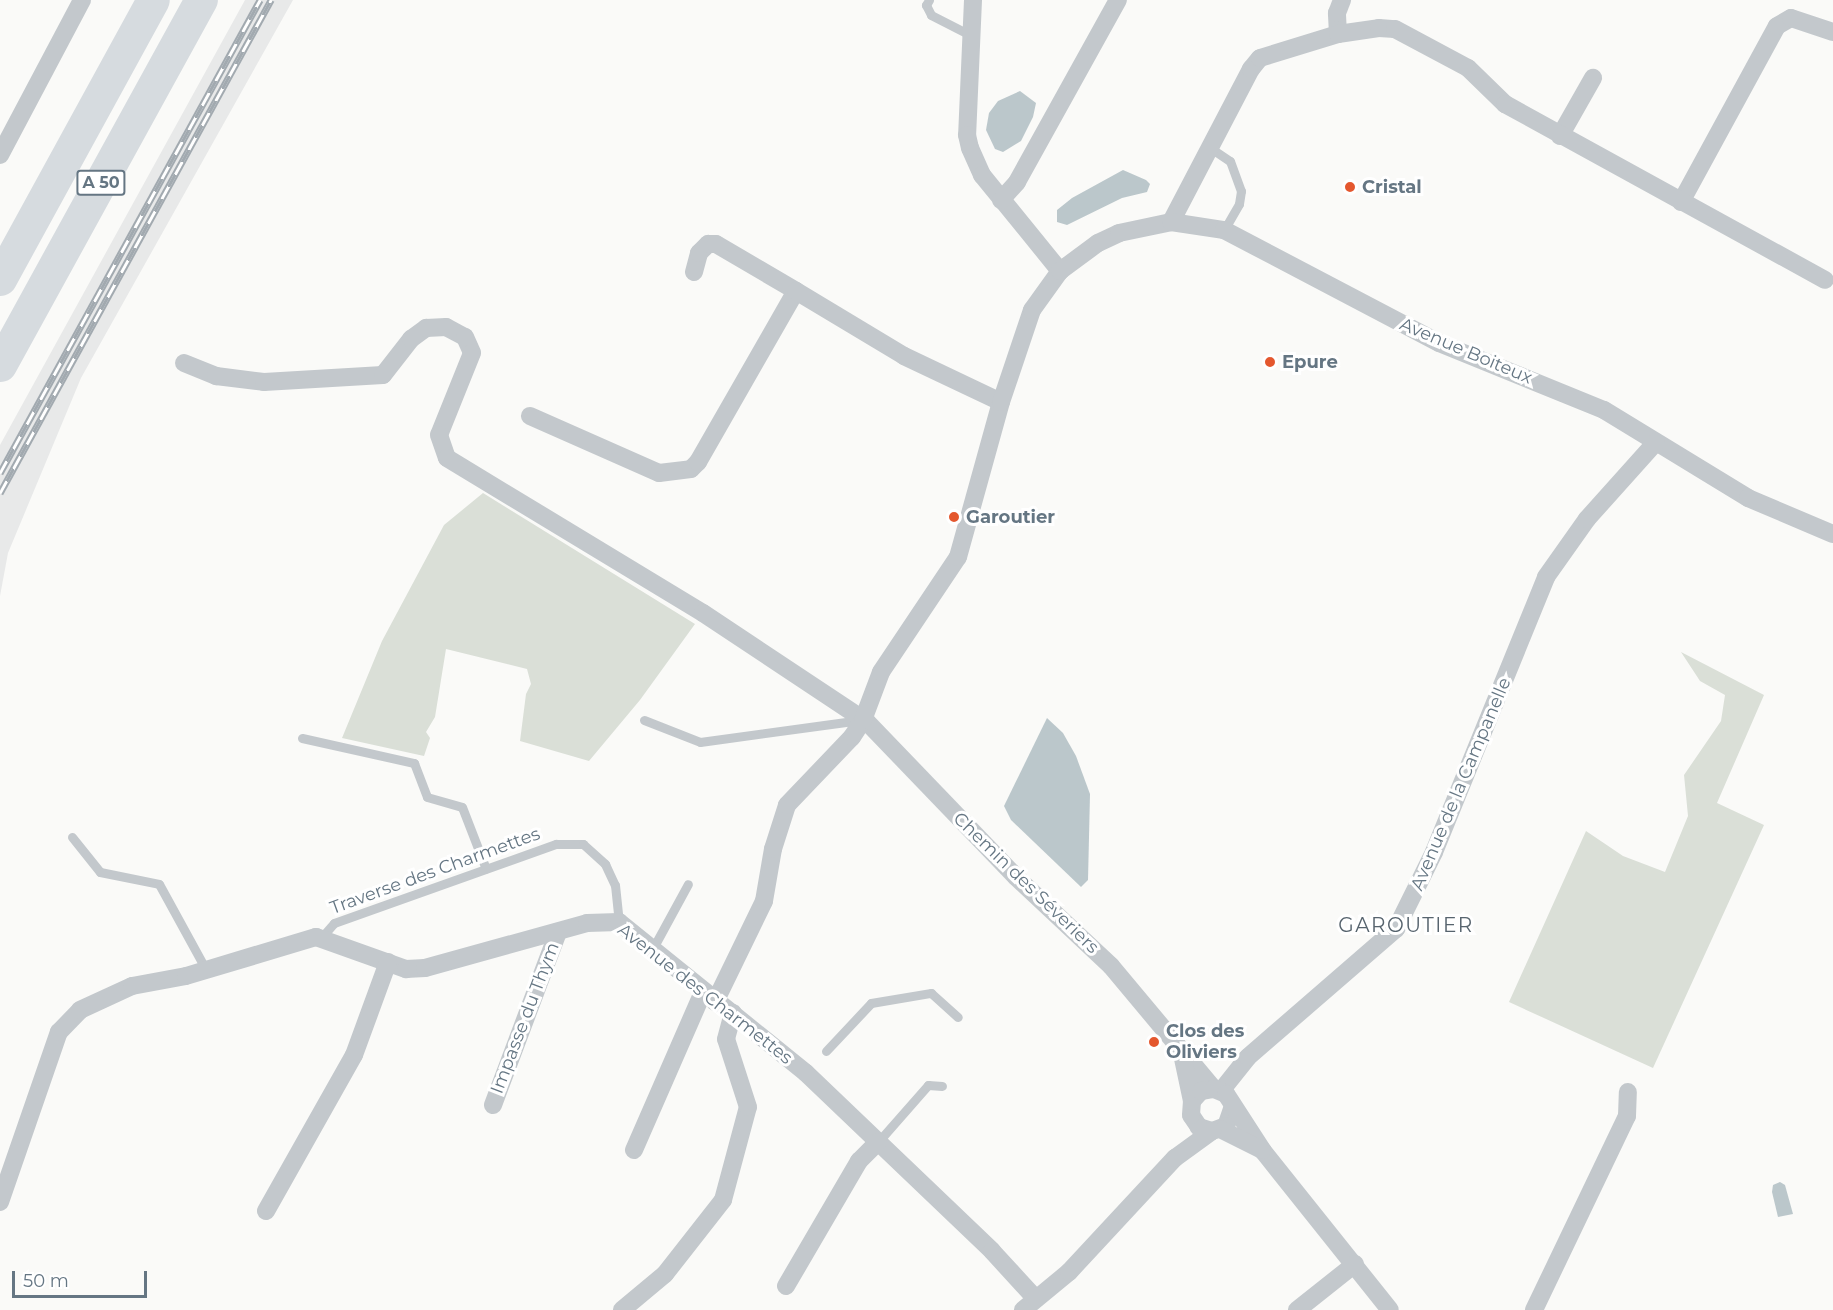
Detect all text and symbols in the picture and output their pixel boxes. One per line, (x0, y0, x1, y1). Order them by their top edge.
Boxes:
road number: A 50 (76, 170, 126, 196)
place label: Cristal (1362, 176, 1422, 198)
marker: Cristal (1343, 180, 1357, 194)
street label: Avenue Boiteux (1397, 313, 1535, 389)
place label: Epure (1282, 351, 1338, 373)
marker: Epure (1263, 355, 1277, 369)
place label: Garoutier (966, 506, 1055, 528)
marker: Garoutier (947, 510, 961, 524)
street label: Avenue de la Campanelle (1406, 674, 1516, 894)
street label: Chemin des Séveriers (949, 808, 1103, 958)
street label: Traverse des Charmettes (327, 823, 543, 919)
district label: GAROUTIER (1338, 913, 1474, 937)
street label: Avenue des Charmettes (613, 919, 797, 1069)
street label: Impasse du Thym (486, 939, 564, 1097)
place label: Clos des Oliviers (1166, 1021, 1244, 1064)
marker: Clos des Oliviers (1147, 1035, 1161, 1049)
scale bar (15, 1259, 150, 1297)
text: 50 m (23, 1270, 69, 1292)

